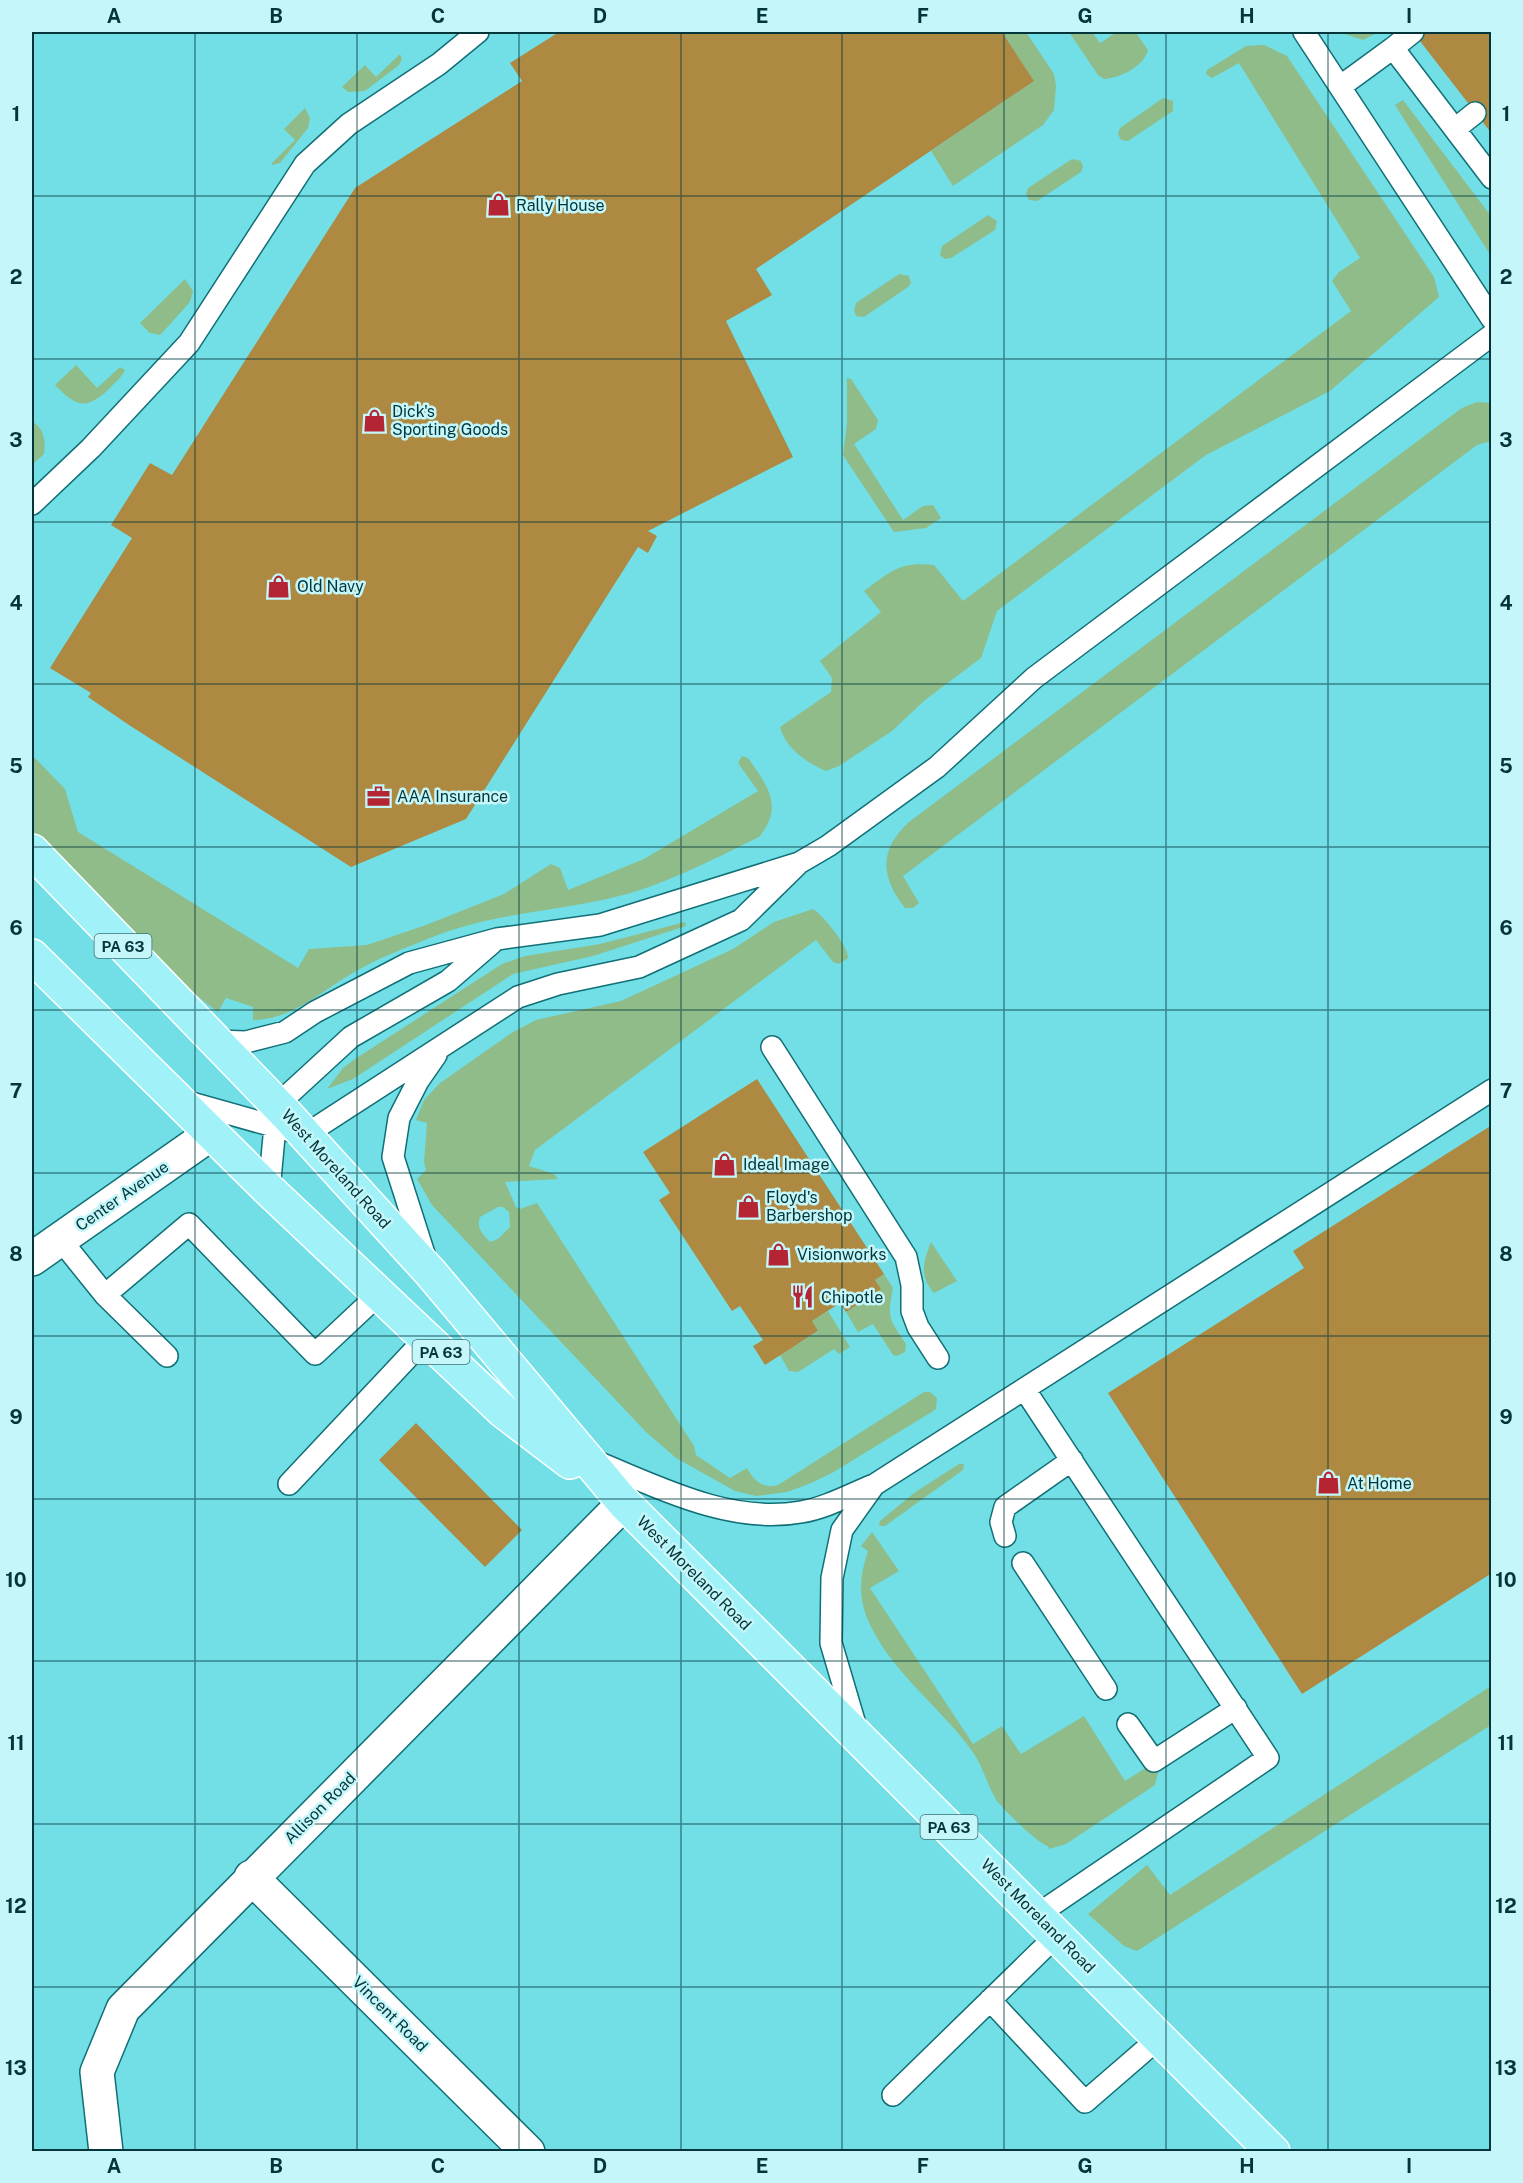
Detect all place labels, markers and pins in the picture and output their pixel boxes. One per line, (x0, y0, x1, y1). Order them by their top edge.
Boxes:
shop icon: Rally House (485, 192, 511, 218)
place label: Rally House (516, 196, 605, 215)
place label: Dick's Sporting Goods (392, 402, 508, 439)
shop icon: Dick's Sporting Goods (361, 407, 387, 433)
shop icon: Old Navy (266, 573, 292, 599)
place label: Old Navy (297, 577, 364, 596)
office icon: AAA Insurance (366, 783, 392, 809)
place label: AAA Insurance (397, 787, 508, 806)
shop icon: Ideal Image (712, 1151, 738, 1177)
place label: Ideal Image (743, 1155, 829, 1174)
place label: Floyd's Barbershop (766, 1188, 853, 1225)
shop icon: Floyd's Barbershop (735, 1193, 761, 1219)
shop icon: Visionworks (766, 1241, 792, 1267)
place label: Visionworks (797, 1245, 886, 1264)
restaurant icon: Chipotle (790, 1284, 816, 1310)
place label: Chipotle (821, 1288, 883, 1307)
shop icon: At Home (1316, 1470, 1342, 1496)
place label: At Home (1347, 1474, 1412, 1493)

